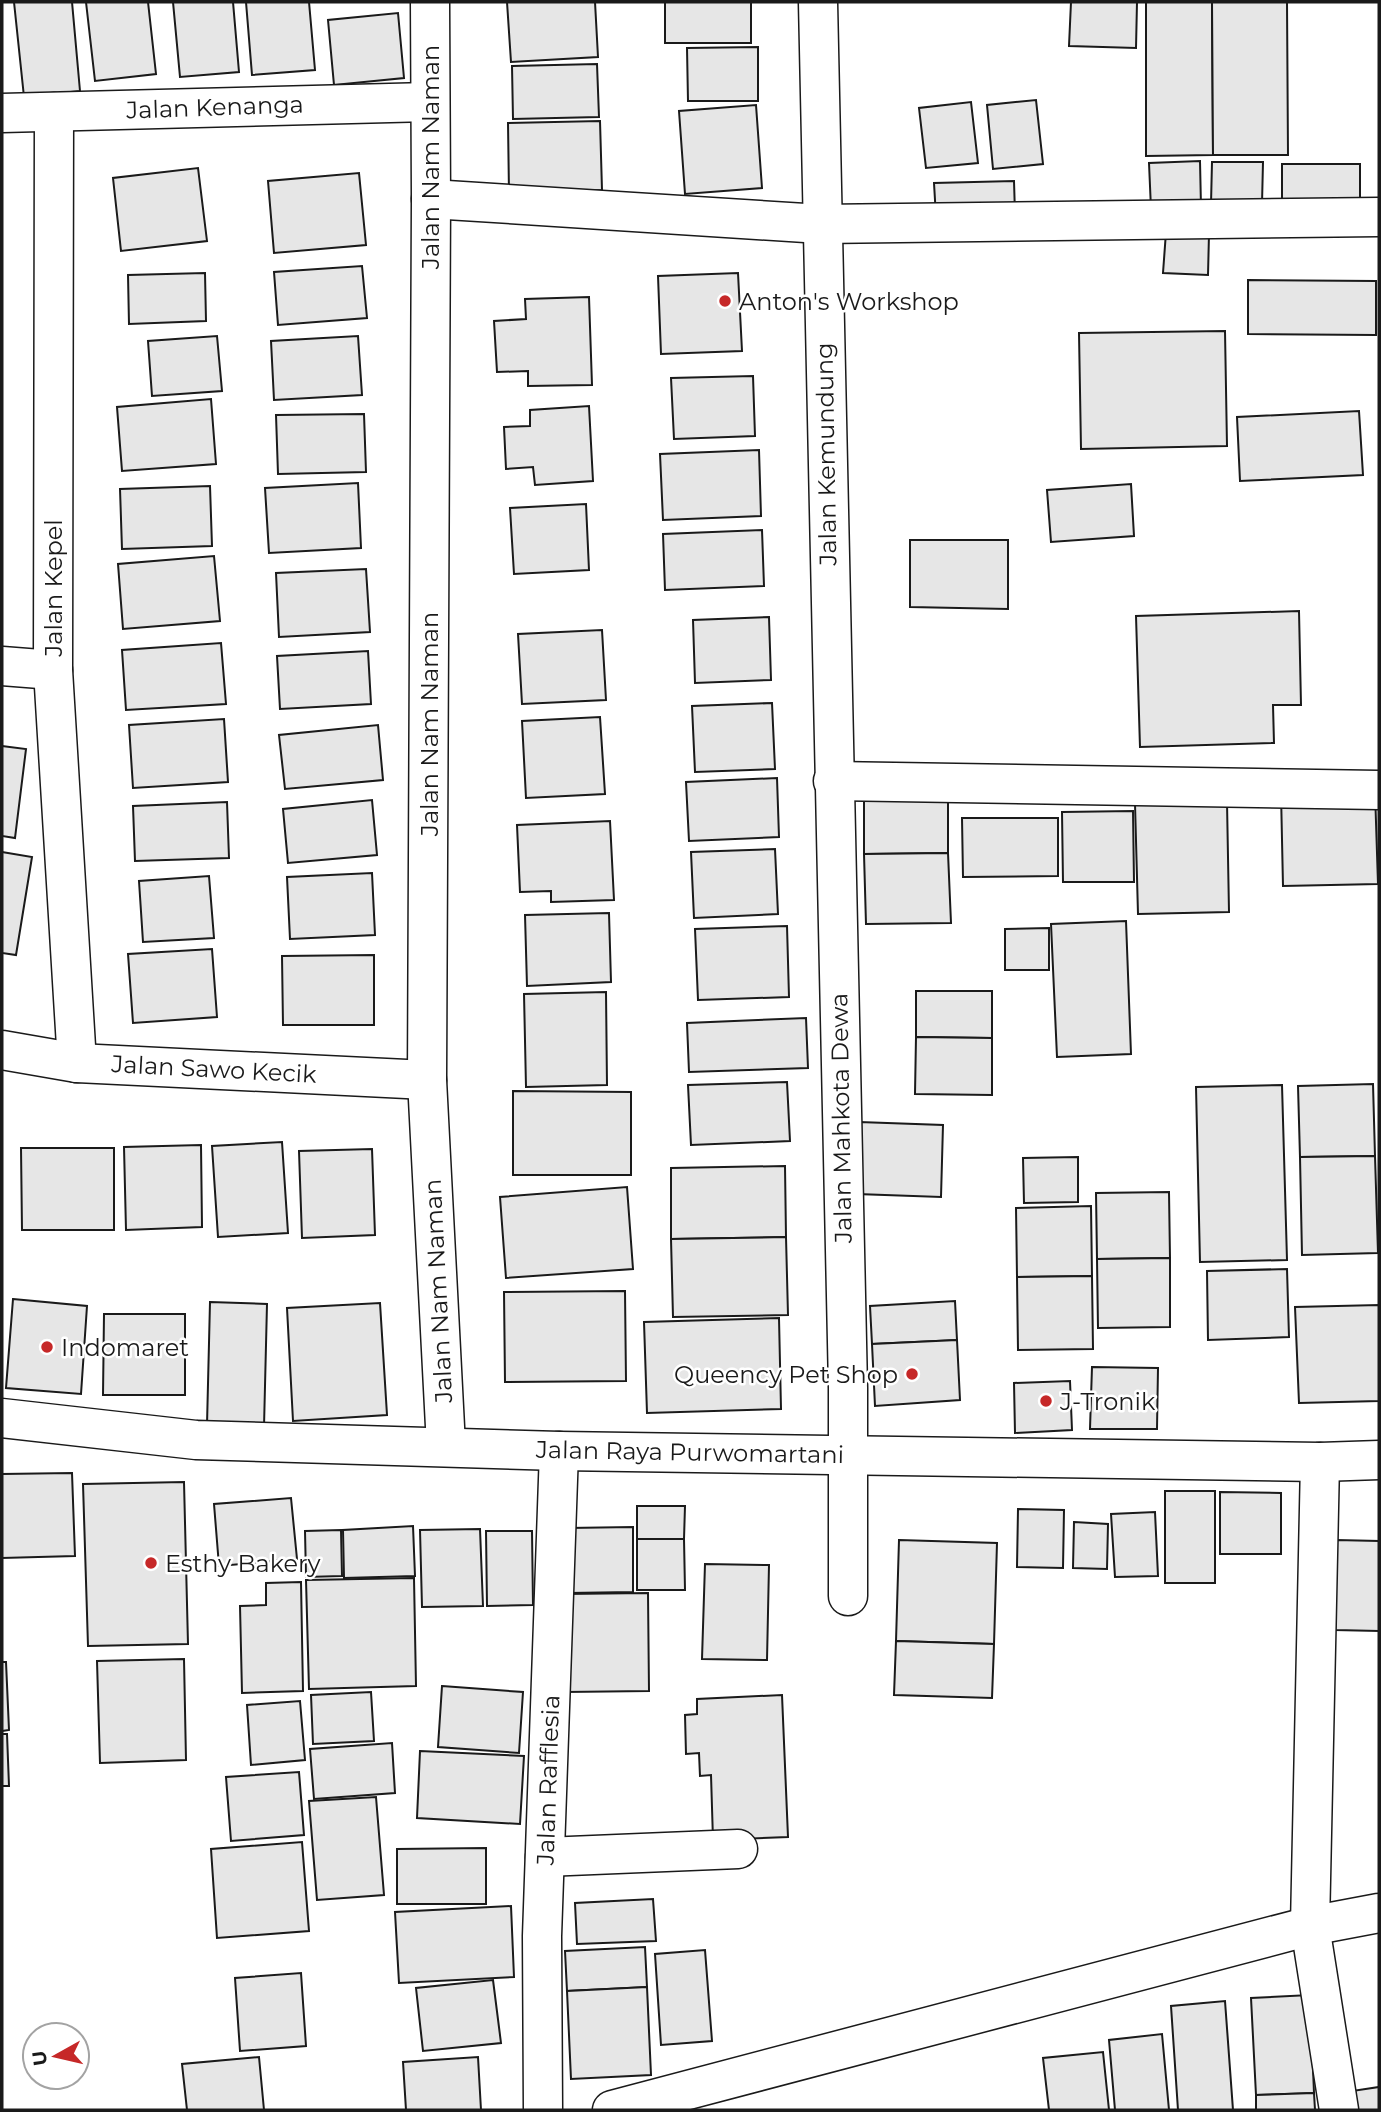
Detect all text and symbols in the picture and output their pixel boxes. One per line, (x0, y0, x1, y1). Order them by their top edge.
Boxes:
street label: Jalan Nam Naman (416, 45, 445, 270)
street label: Jalan Kenanga (125, 89, 304, 125)
place label: Anton's Workshop (739, 287, 959, 316)
marker: Anton's Workshop (717, 293, 733, 309)
street label: Jalan Kemundung (810, 342, 842, 567)
street label: Jalan Kepel (39, 519, 68, 658)
street label: Jalan Nam Naman (415, 612, 444, 837)
street label: Jalan Mahkota Dewa (824, 993, 858, 1244)
street label: Jalan Sawo Kecik (110, 1049, 318, 1089)
street label: Jalan Nam Naman (418, 1178, 458, 1405)
place label: Indomaret (61, 1333, 189, 1362)
marker: Indomaret (39, 1339, 55, 1355)
place label: Queency Pet Shop (674, 1360, 898, 1389)
marker: Queency Pet Shop (904, 1366, 920, 1382)
place label: J-Tronik (1059, 1387, 1156, 1416)
marker: J-Tronik (1038, 1393, 1054, 1409)
street label: Jalan Raya Purwomartani (535, 1435, 844, 1469)
place label: Esthy Bakery (165, 1549, 320, 1578)
marker: Esthy Bakery (143, 1555, 159, 1571)
street label: Jalan Rafflesia (531, 1694, 565, 1867)
north arrow (21, 2021, 91, 2091)
text: U (27, 2049, 52, 2067)

